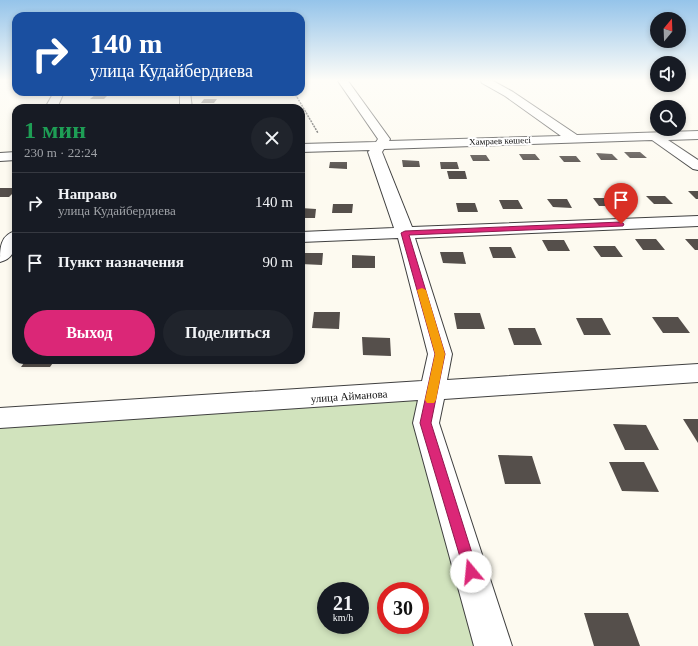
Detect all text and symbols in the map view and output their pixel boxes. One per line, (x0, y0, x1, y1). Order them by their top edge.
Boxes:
north arrow (650, 12, 686, 48)
map controls (650, 12, 686, 136)
icon: right (24, 28, 76, 80)
text: 140 m (90, 28, 162, 59)
button: sound (650, 56, 686, 92)
text: улица Кудайбердиева (90, 61, 253, 81)
button: search (650, 100, 686, 136)
text: 1 мин (24, 117, 86, 143)
button: close (251, 117, 293, 159)
street label: Хамраев көшесі (469, 135, 531, 147)
text: 230 m · 22:24 (24, 145, 97, 160)
pin (604, 183, 638, 224)
text: Направо (58, 186, 117, 202)
icon: arrive (610, 189, 632, 211)
icon: right (24, 192, 46, 214)
text: 140 m (255, 194, 293, 210)
text: улица Кудайбердиева (58, 203, 176, 218)
icon: arrive (24, 252, 46, 274)
text: Пункт назначения (58, 254, 184, 270)
text: 90 m (263, 254, 293, 270)
button: Выход (24, 310, 155, 356)
button: Поделиться (163, 310, 293, 356)
street label: улица Айманова (310, 387, 388, 405)
position arrow (450, 551, 492, 593)
speed limit sign: 30 (377, 582, 429, 634)
text: 21 (333, 592, 353, 614)
text: km/h (333, 612, 353, 623)

